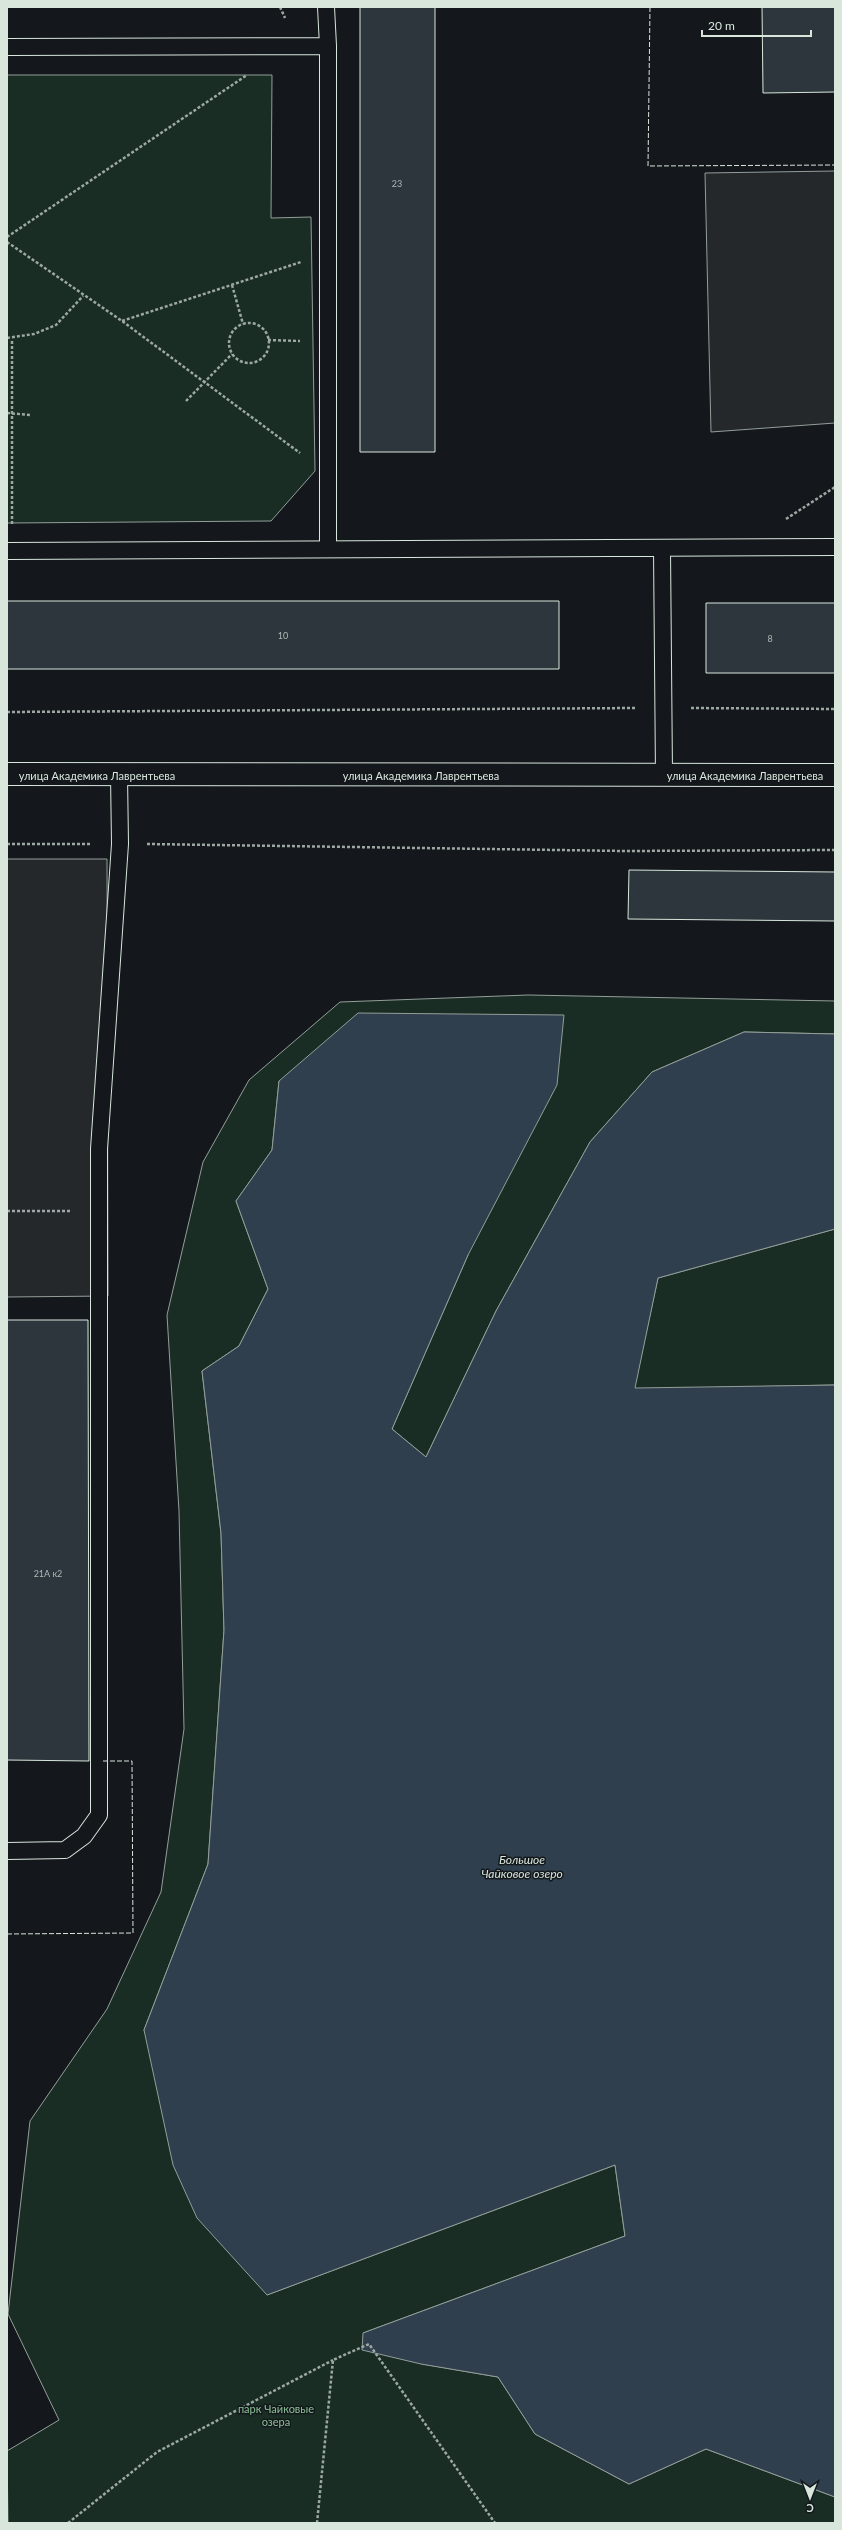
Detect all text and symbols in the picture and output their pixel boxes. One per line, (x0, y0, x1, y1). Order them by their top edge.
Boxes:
scale bar (702, 12, 811, 38)
text: 20 m (708, 18, 735, 33)
house number: 23 (392, 178, 402, 189)
house number: 10 (278, 630, 288, 641)
house number: 8 (767, 633, 773, 644)
street label: улица Академика Лаврентьева (19, 769, 175, 782)
street label: улица Академика Лаврентьева (343, 769, 499, 782)
street label: улица Академика Лаврентьева (667, 769, 823, 782)
house number: 21А к2 (34, 1568, 62, 1579)
water label: Большое Чайковое озеро (481, 1852, 563, 1881)
park label: парк Чайковые озера (238, 2402, 314, 2428)
north arrow (790, 2478, 830, 2518)
text: С (806, 2502, 814, 2515)

